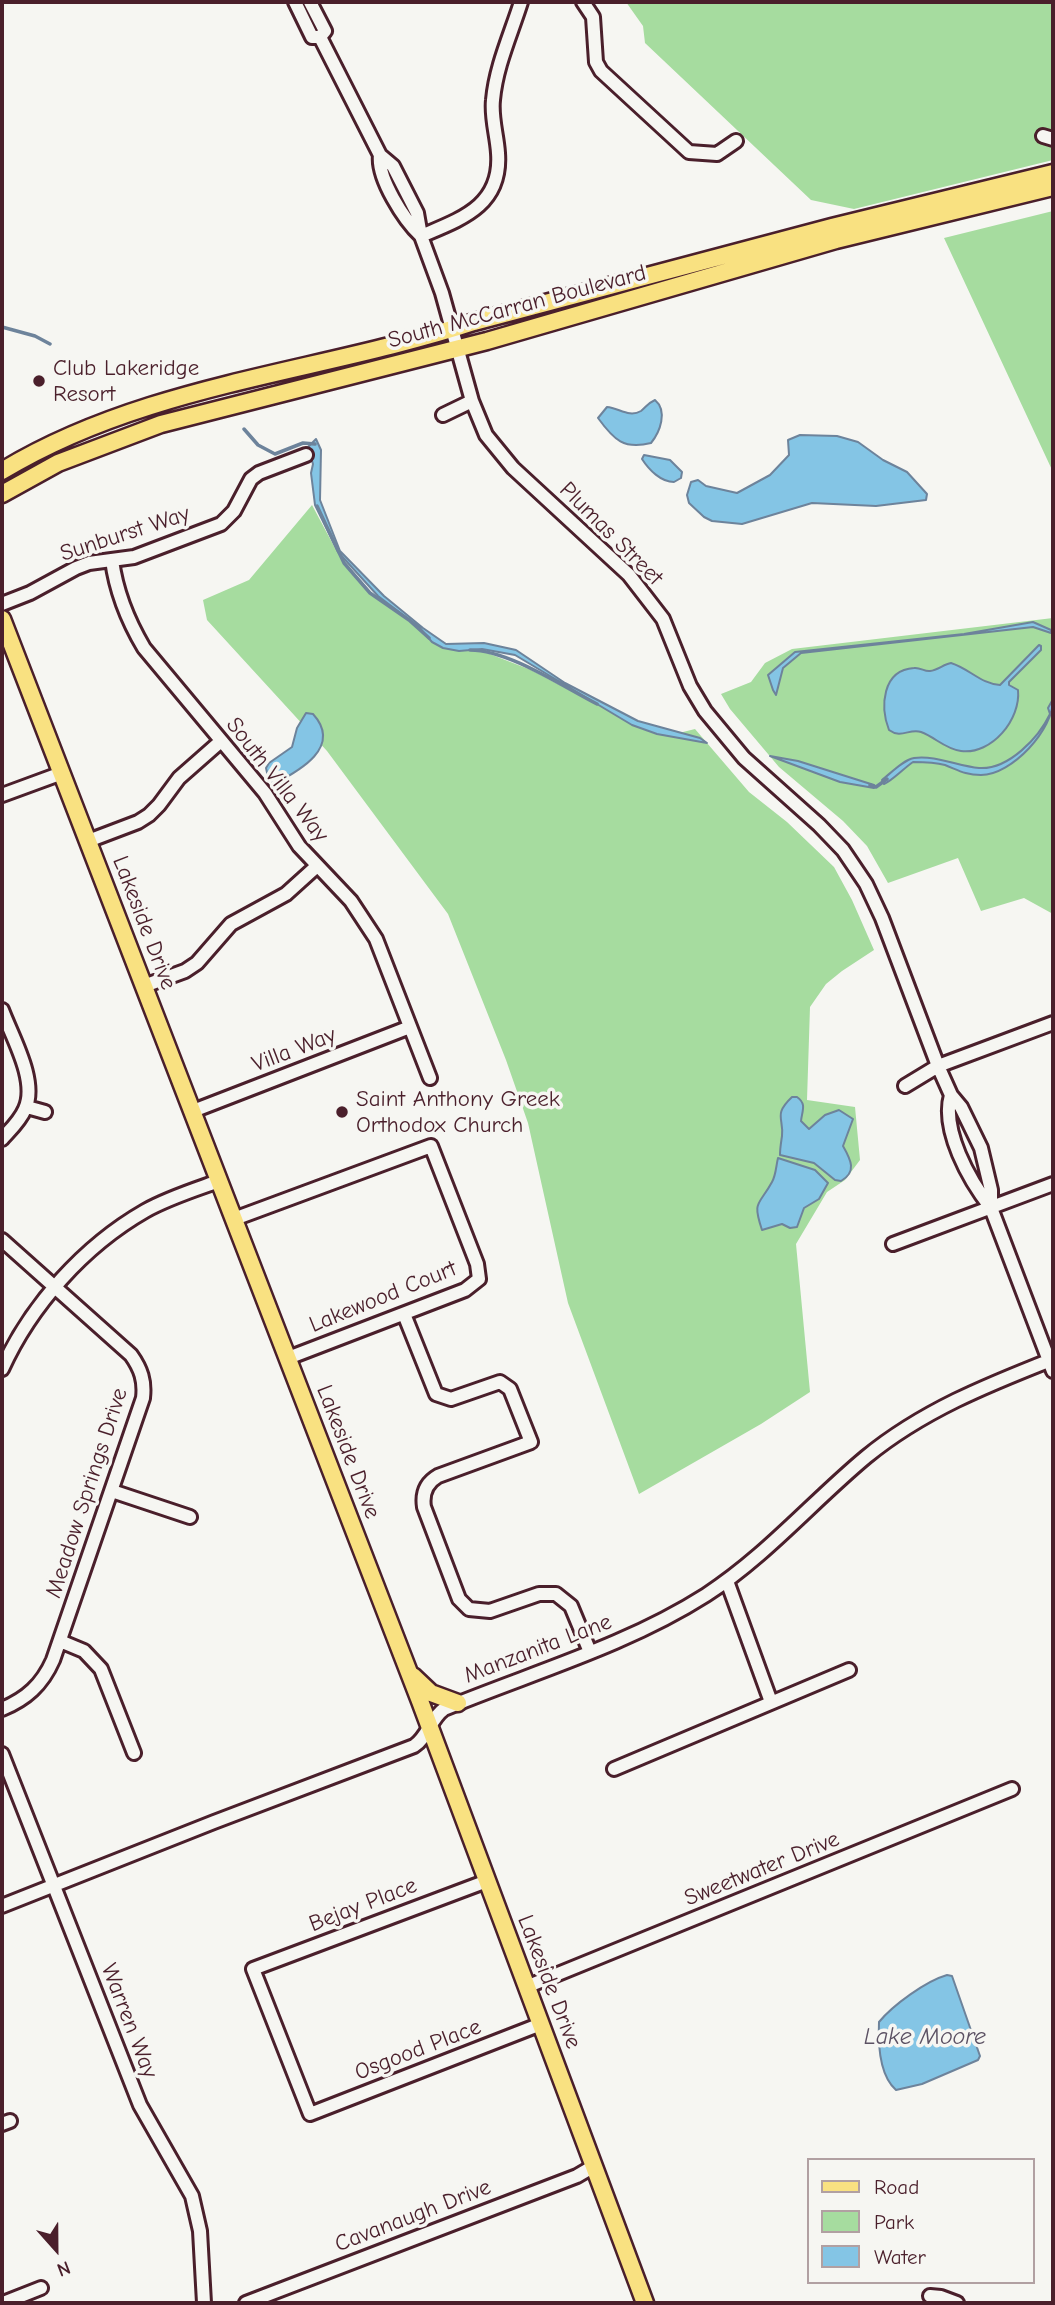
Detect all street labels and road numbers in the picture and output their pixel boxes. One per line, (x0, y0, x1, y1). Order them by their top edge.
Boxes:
street label: South McCarran Boulevard (385, 259, 649, 355)
street label: Plumas Street (553, 476, 669, 592)
street label: Sunburst Way (57, 500, 193, 568)
street label: South Villa Way (220, 712, 334, 848)
street label: Lakeside Drive (106, 852, 182, 994)
street label: Villa Way (248, 1021, 340, 1079)
street label: Lakewood Court (305, 1255, 461, 1339)
street label: Lakeside Drive (310, 1381, 386, 1523)
street label: Meadow Springs Drive (40, 1385, 134, 1601)
street label: Manzanita Lane (460, 1608, 616, 1690)
street label: Sweetwater Drive (681, 1825, 843, 1913)
street label: Bejay Place (305, 1872, 421, 1938)
street label: Lakeside Drive (511, 1911, 587, 2053)
street label: Warren Way (95, 1960, 163, 2082)
street label: Osgood Place (351, 2013, 485, 2087)
street label: Cavanaugh Drive (331, 2174, 495, 2258)

